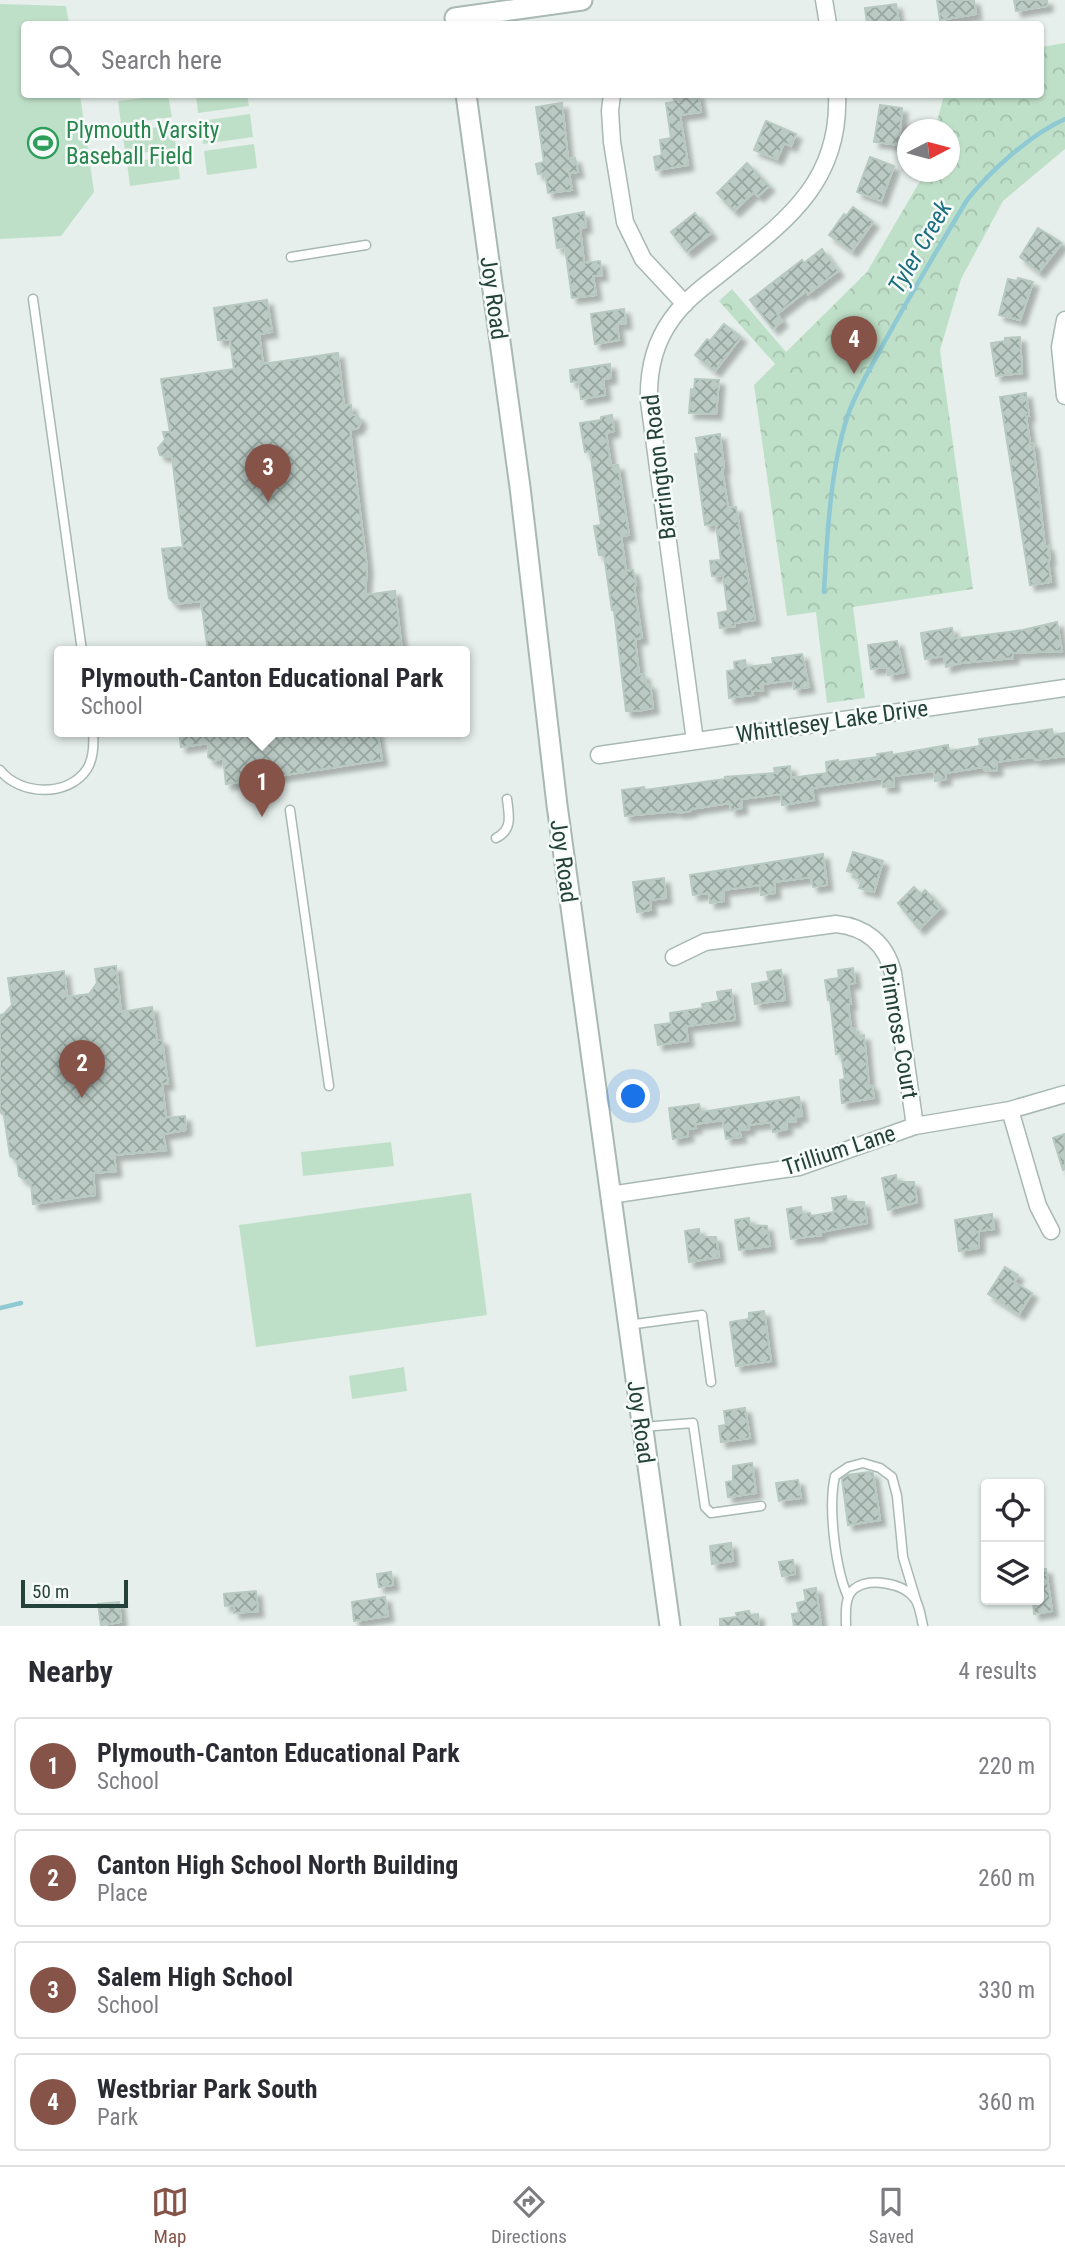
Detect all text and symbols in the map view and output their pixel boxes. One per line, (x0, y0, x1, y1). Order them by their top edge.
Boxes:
search box (21, 21, 1044, 98)
icon: search (45, 41, 83, 79)
text: Search here (101, 45, 222, 75)
place label: Plymouth Varsity Baseball Field (66, 117, 220, 170)
north arrow (897, 119, 960, 182)
sports icon: Plymouth Varsity Baseball Field (26, 126, 60, 160)
water label: Tyler Creek (882, 195, 958, 298)
street label: Joy Road (474, 255, 513, 341)
pin: 4 (831, 316, 877, 374)
street label: Barrington Road (637, 393, 682, 541)
pin: 3 (245, 444, 291, 502)
popup (54, 646, 470, 737)
text: Plymouth-Canton Educational Park (81, 663, 443, 693)
text: School (81, 693, 143, 720)
street label: Whittlesey Lake Drive (734, 695, 930, 748)
pin: 1 (239, 759, 285, 817)
street label: Joy Road (544, 818, 583, 904)
street label: Primrose Court (873, 961, 924, 1101)
pin: 2 (59, 1040, 105, 1098)
your location (616, 1079, 650, 1113)
street label: Trillium Lane (779, 1120, 899, 1181)
street label: Joy Road (621, 1379, 660, 1465)
map controls (981, 1479, 1044, 1605)
button: locate (981, 1479, 1044, 1542)
button: layers (981, 1542, 1044, 1605)
scale bar (21, 1577, 128, 1609)
text: 50 m (32, 1580, 69, 1603)
text: Nearby (28, 1654, 113, 1689)
text: 4 results (959, 1658, 1037, 1685)
text: Plymouth-Canton Educational Park (97, 1738, 460, 1768)
text: 1 (47, 1753, 59, 1780)
text: 220 m (978, 1753, 1035, 1780)
text: School (97, 1768, 159, 1795)
text: Canton High School North Building (97, 1850, 458, 1880)
text: 2 (47, 1865, 59, 1892)
text: 260 m (978, 1865, 1035, 1892)
text: Place (97, 1880, 147, 1907)
text: Salem High School (97, 1962, 293, 1992)
text: 3 (47, 1977, 59, 2004)
text: 330 m (978, 1977, 1035, 2004)
text: School (97, 1992, 159, 2019)
text: Westbriar Park South (97, 2074, 318, 2104)
text: 4 (47, 2089, 59, 2116)
text: 360 m (978, 2089, 1035, 2116)
text: Park (97, 2104, 138, 2131)
tab: Map (151, 2183, 189, 2248)
tab: Directions (491, 2183, 567, 2248)
tab: Saved (869, 2183, 914, 2248)

